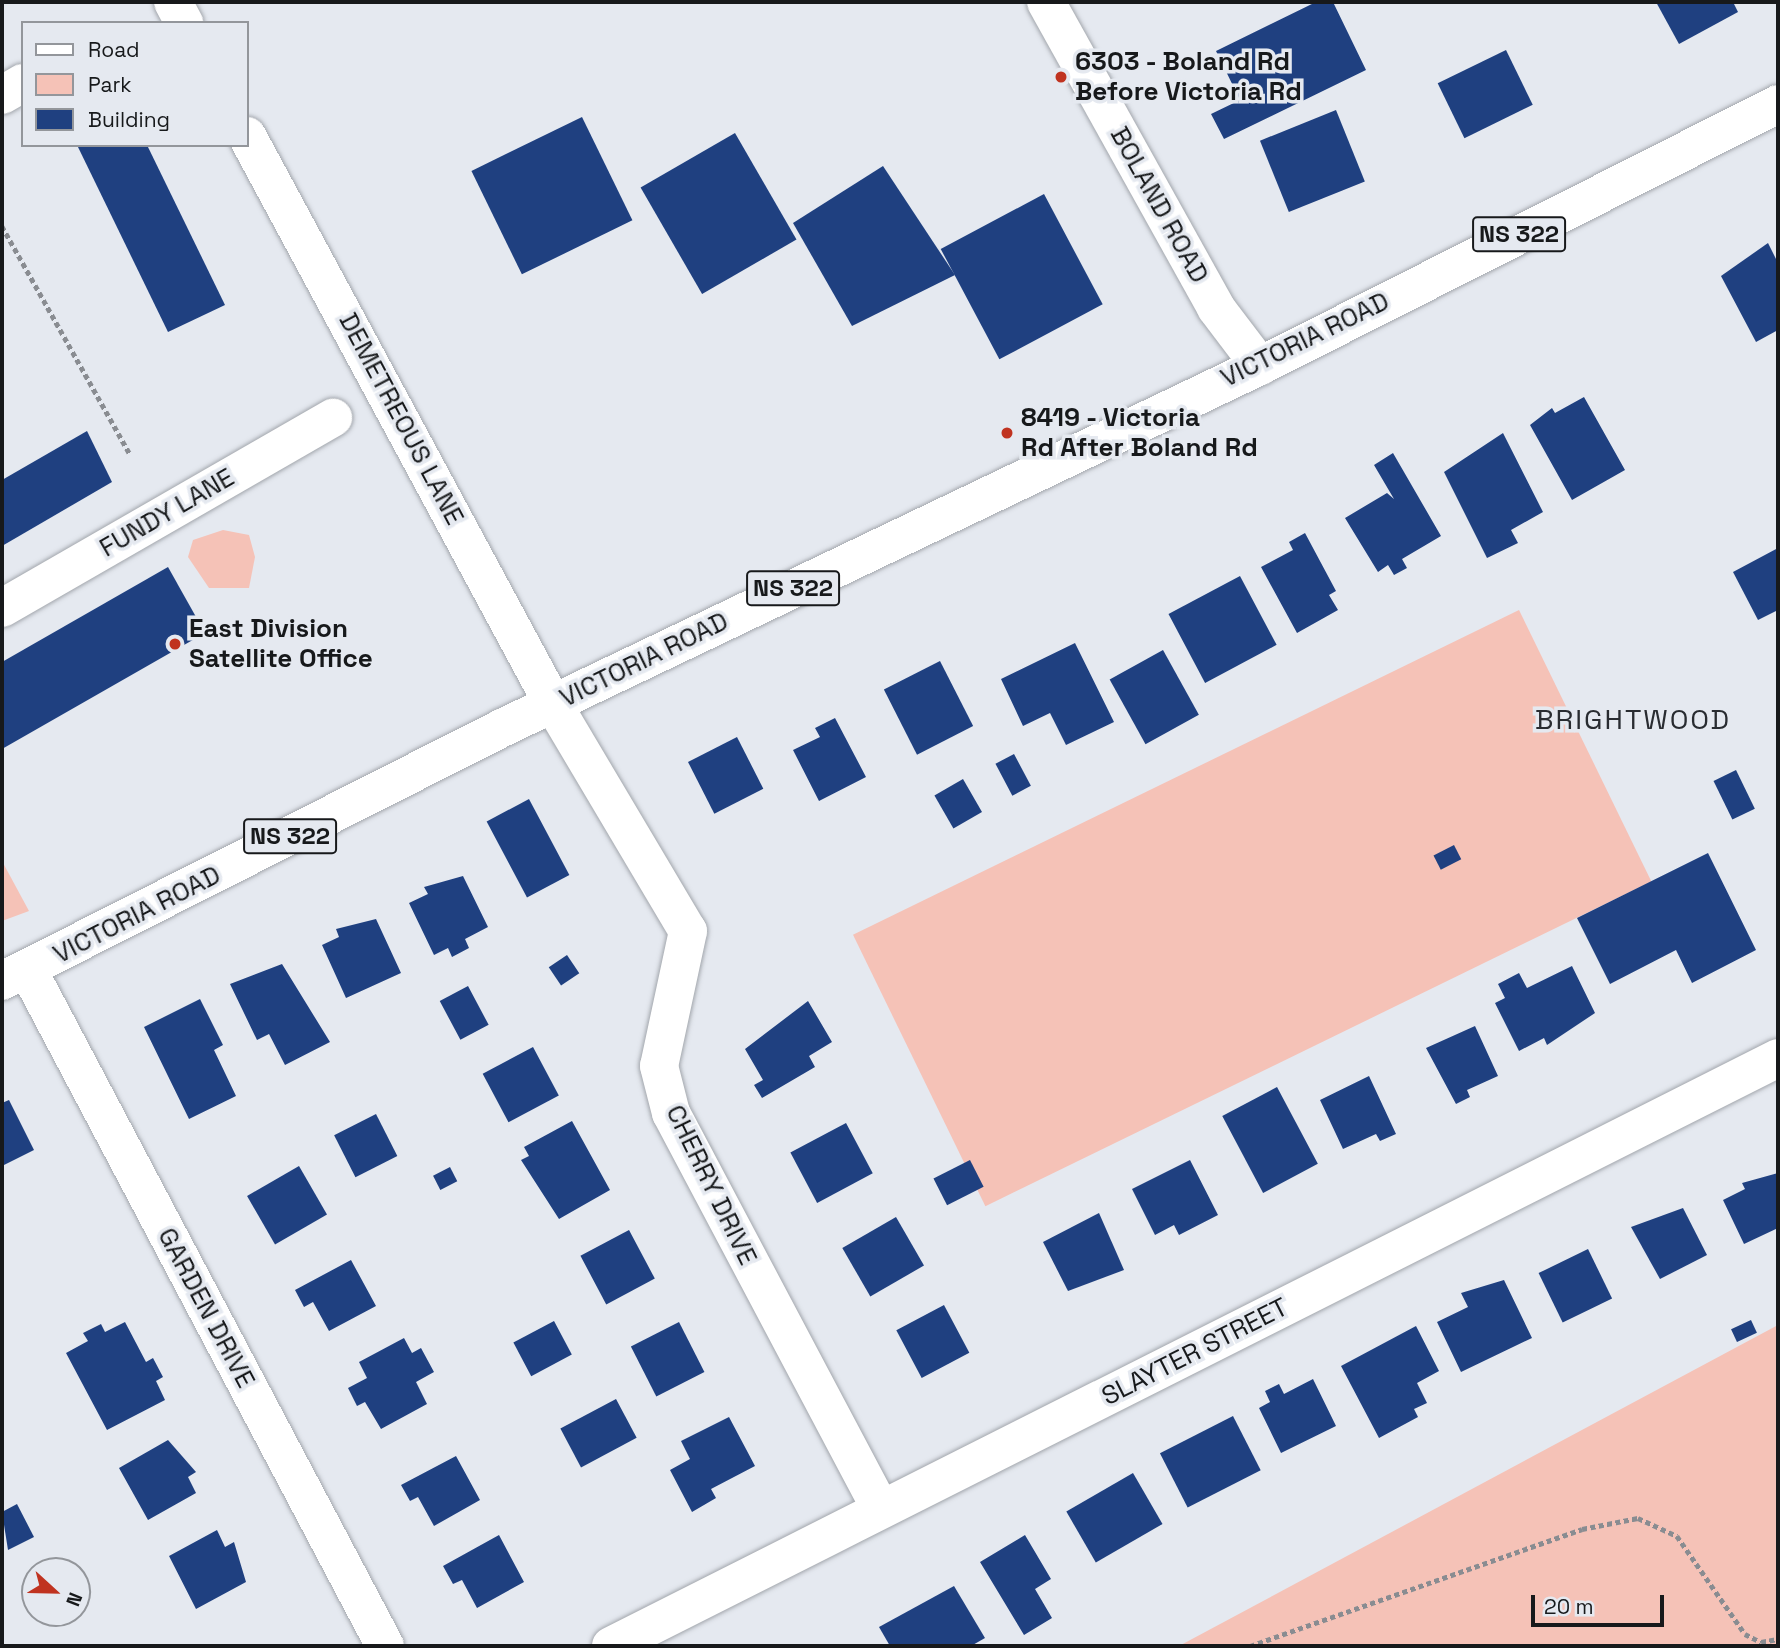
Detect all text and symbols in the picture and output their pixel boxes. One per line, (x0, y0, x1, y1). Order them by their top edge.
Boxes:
legend (21, 21, 248, 147)
text: Road (88, 36, 140, 63)
place label: 6303 - Boland Rd Before Victoria Rd (1075, 46, 1302, 108)
marker: 6303 - Boland Rd Before Victoria Rd (1053, 69, 1069, 85)
text: Park (88, 71, 132, 98)
text: Building (88, 106, 170, 133)
street label: BOLAND ROAD (1103, 122, 1215, 288)
road number: NS 322 (1472, 214, 1566, 255)
street label: VICTORIA ROAD (1216, 286, 1394, 394)
street label: DEMETREOUS LANE (332, 308, 470, 530)
place label: 8419 - Victoria Rd After Boland Rd (1021, 402, 1258, 464)
marker: 8419 - Victoria Rd After Boland Rd (999, 425, 1015, 441)
street label: FUNDY LANE (94, 462, 240, 564)
road number: NS 322 (746, 568, 840, 608)
street label: VICTORIA ROAD (555, 606, 733, 714)
place label: East Division Satellite Office (189, 613, 373, 674)
marker: East Division Satellite Office (167, 636, 183, 652)
district label: BRIGHTWOOD (1536, 702, 1730, 736)
road number: NS 322 (243, 816, 337, 856)
street label: VICTORIA ROAD (48, 859, 226, 971)
street label: CHERRY DRIVE (659, 1100, 763, 1270)
street label: GARDEN DRIVE (151, 1223, 261, 1393)
street label: SLAYTER STREET (1097, 1292, 1293, 1412)
north arrow (21, 1557, 91, 1627)
scale bar (1535, 1582, 1668, 1626)
text: N (60, 1589, 88, 1610)
text: 20 m (1544, 1593, 1594, 1620)

